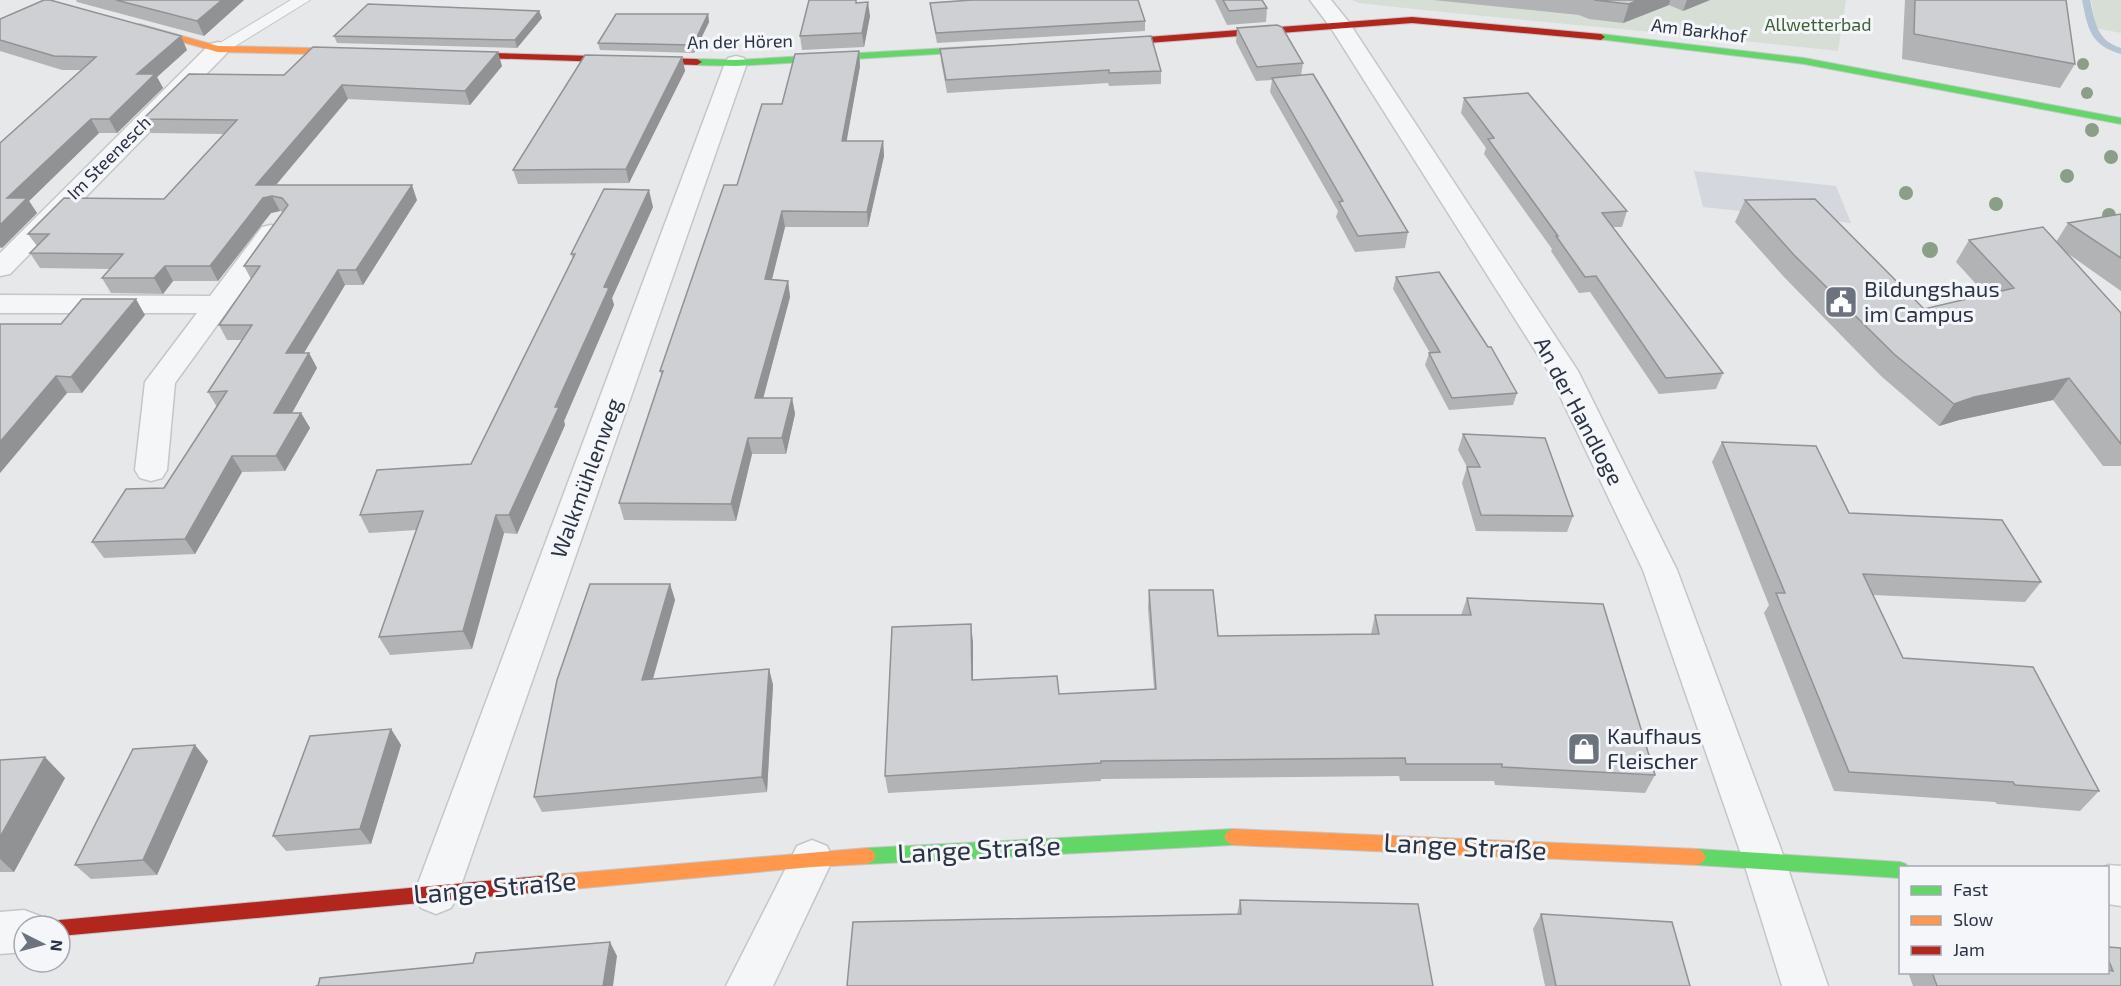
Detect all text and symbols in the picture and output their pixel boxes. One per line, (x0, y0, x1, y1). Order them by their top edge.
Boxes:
street label: Am Barkhof (1650, 13, 1749, 47)
park label: Allwetterbad (1764, 13, 1872, 35)
street label: An der Hören (687, 29, 793, 53)
street label: Im Steenesch (62, 111, 155, 204)
place label: Bildungshaus im Campus (1864, 275, 2000, 326)
public building icon: Bildungshaus im Campus (1823, 284, 1859, 320)
street label: An der Handloge (1530, 332, 1630, 489)
street label: Walkmühlenweg (544, 394, 626, 561)
place label: Kaufhaus Fleischer (1607, 722, 1702, 773)
shop icon: Kaufhaus Fleischer (1566, 731, 1602, 767)
street label: Lange Straße (1383, 825, 1548, 866)
street label: Lange Straße (896, 828, 1061, 869)
street label: Lange Straße (412, 863, 578, 910)
legend (1899, 866, 2109, 974)
text: Fast (1953, 878, 1988, 900)
text: Slow (1953, 908, 1994, 930)
north arrow (12, 914, 72, 974)
text: Jam (1953, 938, 1985, 960)
text: N (47, 939, 67, 952)

